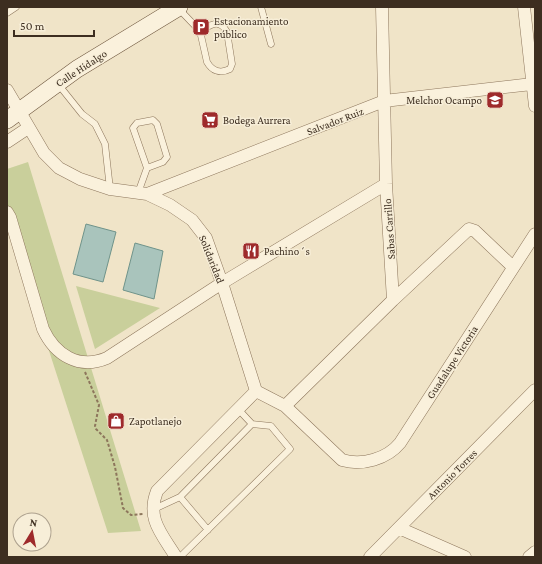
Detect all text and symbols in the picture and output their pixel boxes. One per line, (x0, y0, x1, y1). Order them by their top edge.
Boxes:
scale bar (14, 12, 94, 38)
place label: Estacionamiento público (214, 15, 289, 41)
parking icon: Estacionamiento público (191, 17, 211, 37)
text: 50 m (20, 19, 45, 33)
street label: Calle Hidalgo (53, 47, 110, 90)
school or university icon: Melchor Ocampo (485, 90, 505, 110)
place label: Melchor Ocampo (406, 94, 483, 107)
street label: Salvador Ruiz (305, 105, 365, 137)
supermarket icon: Bodega Aurrera (200, 110, 220, 130)
place label: Bodega Aurrera (223, 114, 291, 127)
street label: Sabas Carrillo (381, 198, 397, 260)
street label: Solidaridad (197, 233, 227, 285)
restaurant icon: Pachino´s (241, 241, 261, 261)
place label: Pachino´s (264, 245, 310, 257)
street label: Guadalupe Victoria (424, 323, 481, 401)
shop icon: Zapotlanejo (106, 411, 126, 431)
place label: Zapotlanejo (129, 415, 182, 428)
street label: Antonio Torres (425, 447, 479, 501)
north arrow (12, 512, 52, 552)
text: N (29, 516, 39, 529)

